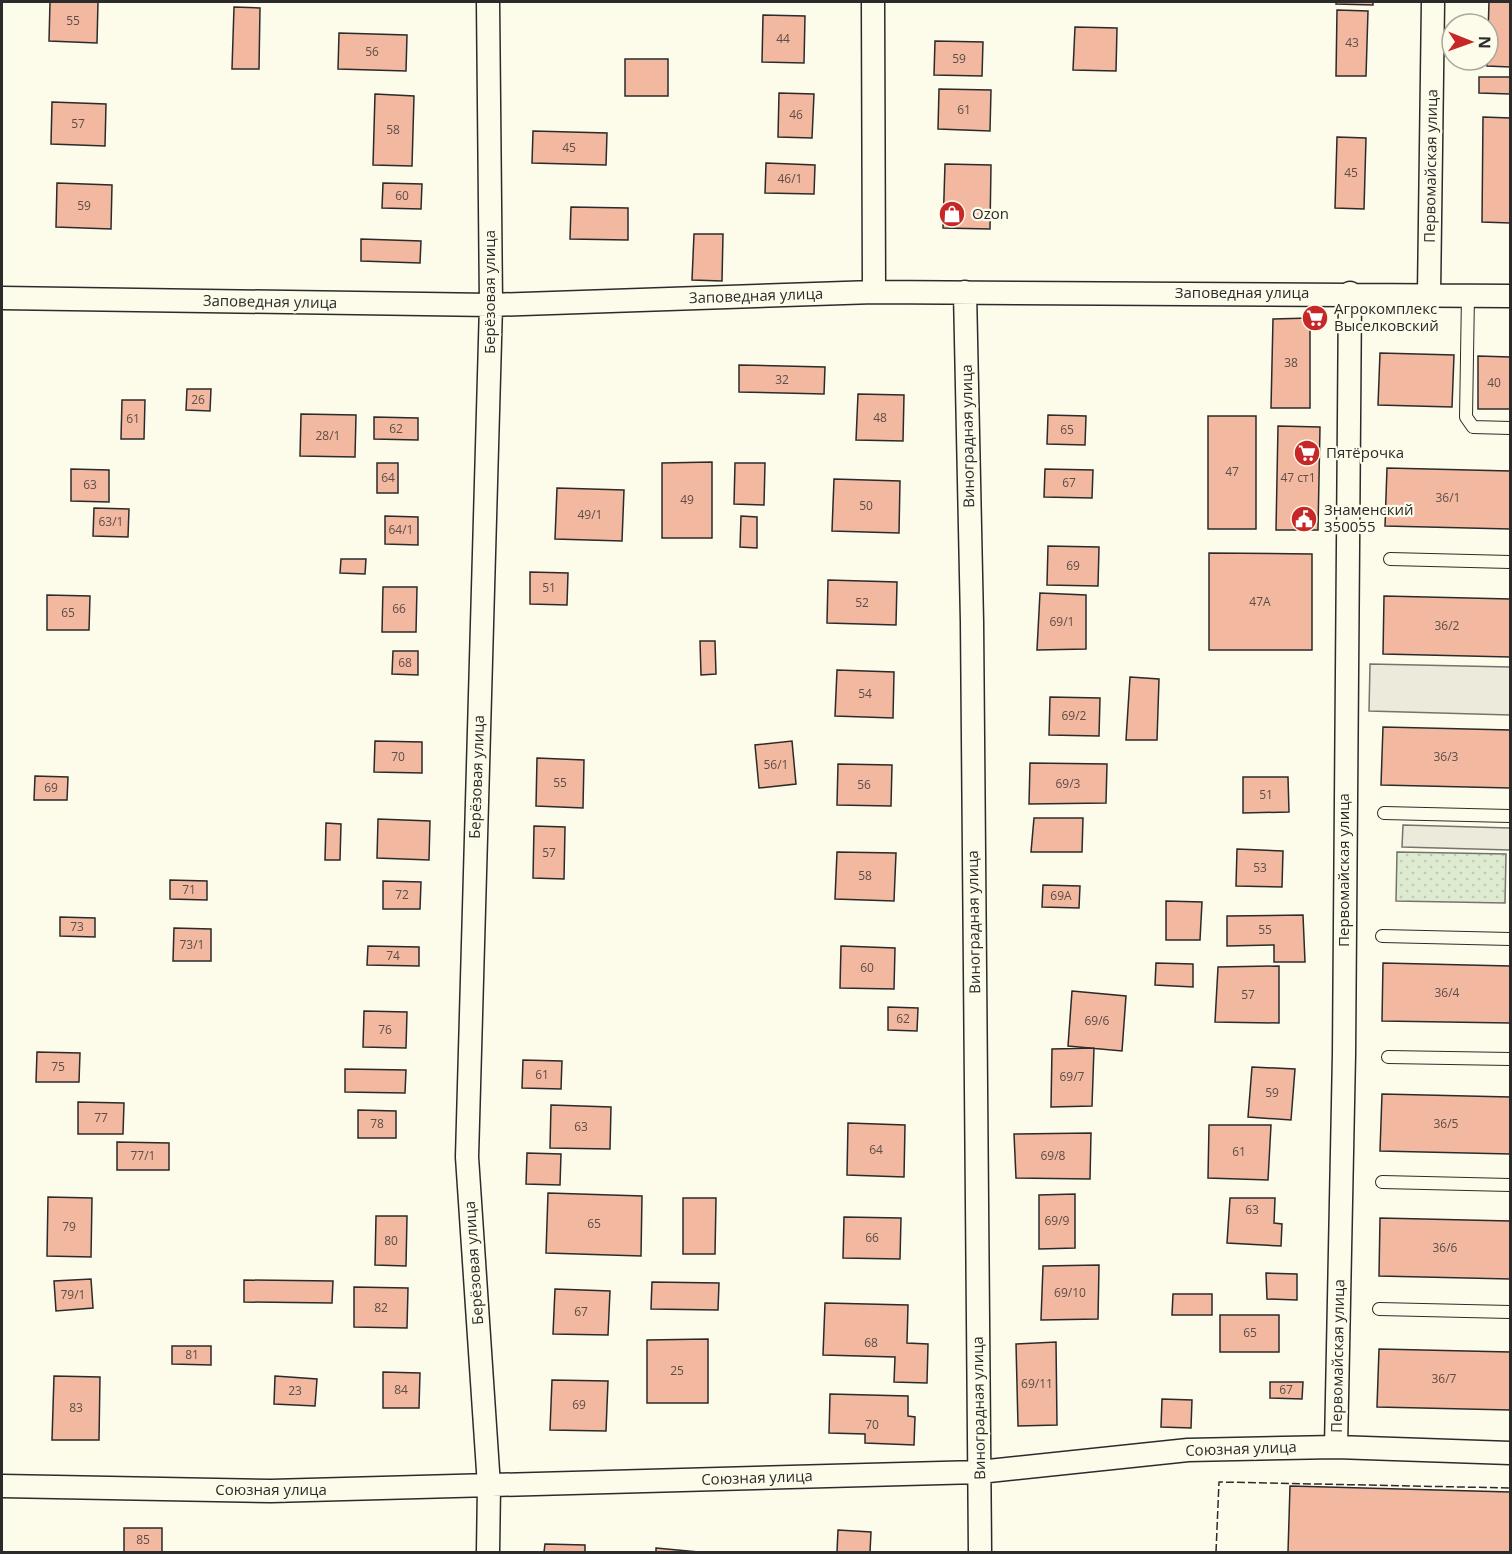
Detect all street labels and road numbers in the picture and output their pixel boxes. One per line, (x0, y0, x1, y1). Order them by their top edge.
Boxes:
street label: Первомайская улица (1419, 89, 1441, 243)
street label: Берёзовая улица (479, 230, 499, 354)
street label: Заповедная улица (1175, 282, 1309, 302)
street label: Заповедная улица (688, 283, 823, 307)
street label: Заповедная улица (203, 290, 337, 312)
street label: Виноградная улица (956, 364, 978, 508)
street label: Берёзовая улица (464, 715, 488, 839)
street label: Первомайская улица (1333, 793, 1353, 947)
street label: Виноградная улица (962, 850, 984, 994)
street label: Берёзовая улица (459, 1201, 487, 1326)
street label: Первомайская улица (1326, 1279, 1348, 1433)
street label: Виноградная улица (967, 1336, 989, 1480)
street label: Союзная улица (1185, 1436, 1297, 1460)
street label: Союзная улица (701, 1465, 813, 1489)
street label: Союзная улица (215, 1479, 327, 1499)

